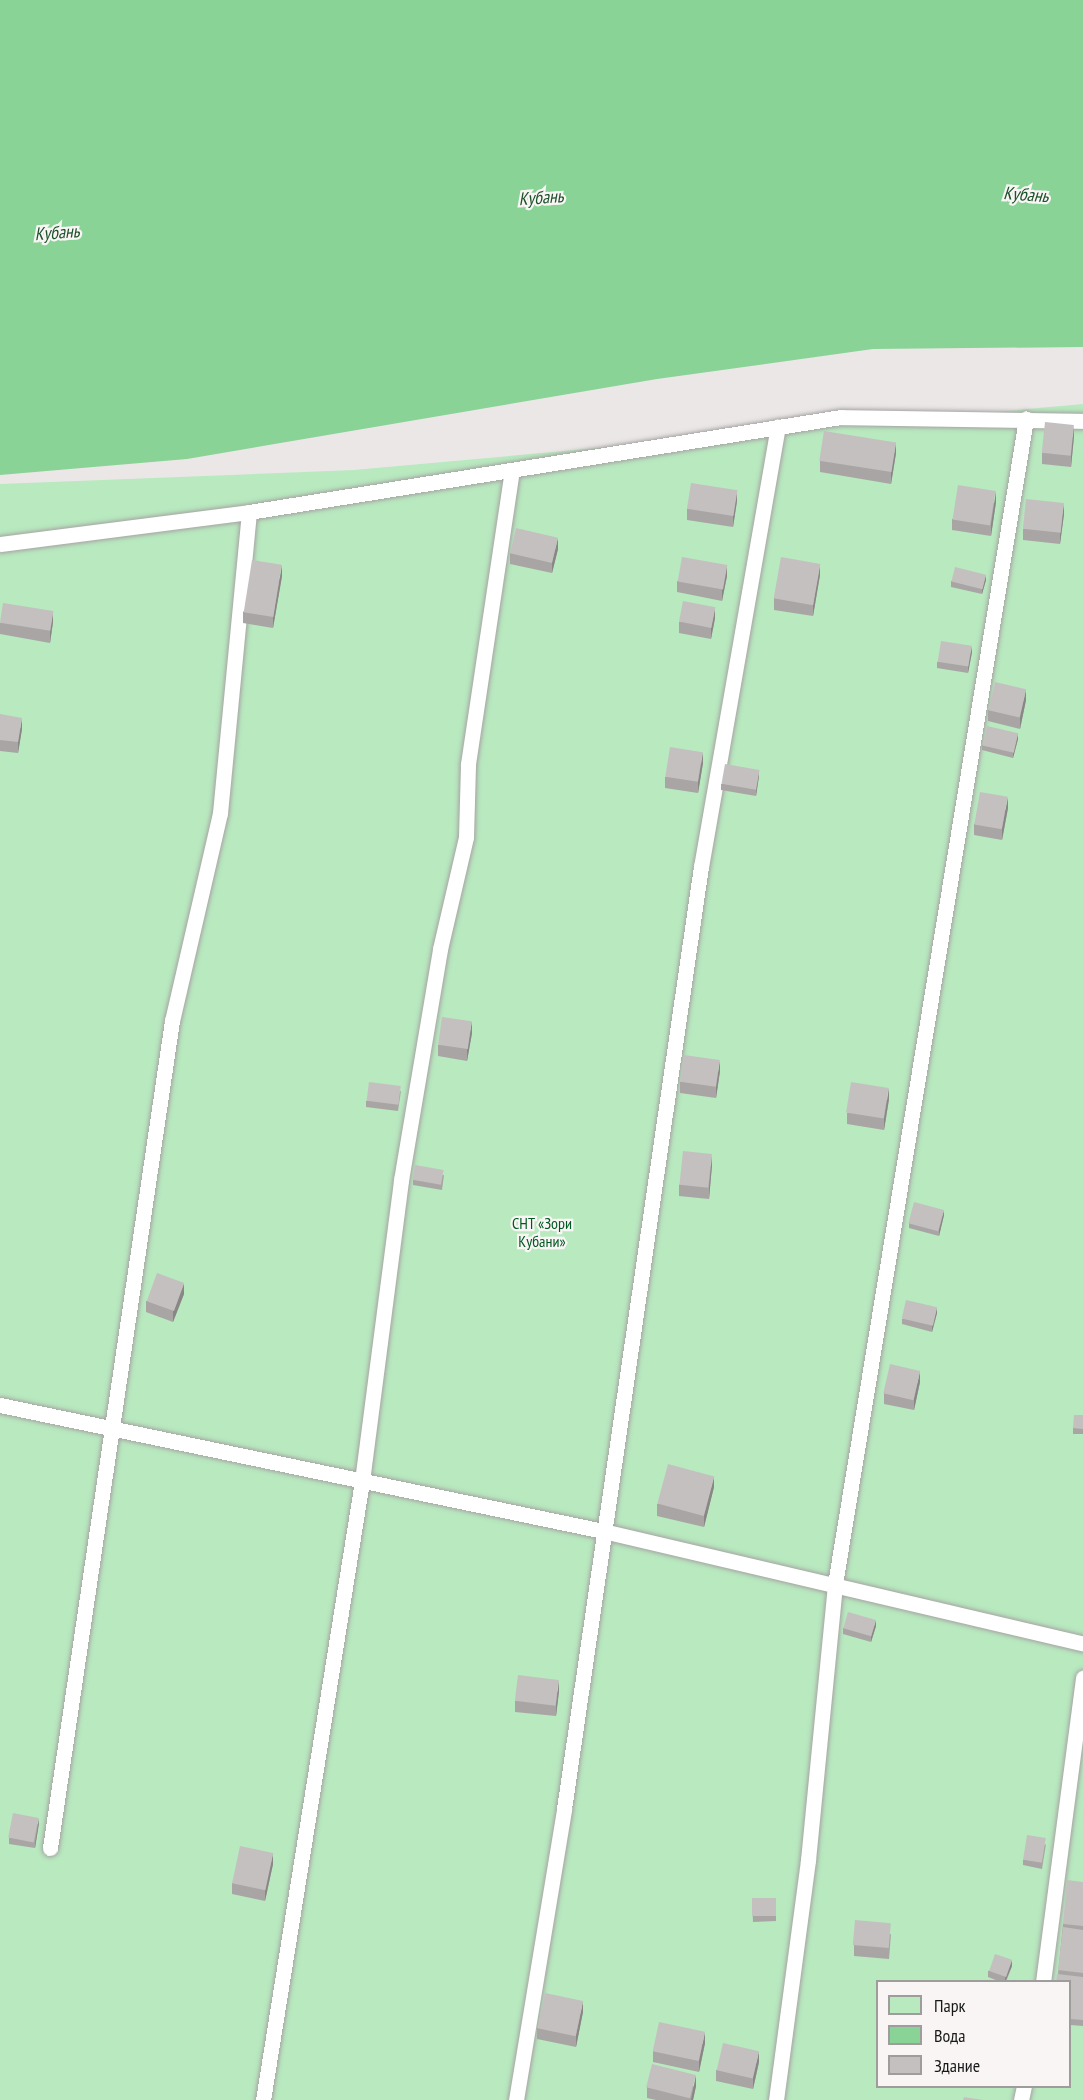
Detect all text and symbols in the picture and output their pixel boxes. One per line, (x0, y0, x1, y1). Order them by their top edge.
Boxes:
water label: Кубань (1003, 183, 1049, 207)
water label: Кубань (518, 186, 564, 210)
water label: Кубань (34, 221, 80, 245)
park label: СНТ «Зори Кубани» (512, 1213, 572, 1251)
legend (876, 1980, 1071, 2088)
text: Парк (934, 1994, 965, 2017)
text: Вода (934, 2024, 965, 2047)
text: Здание (934, 2054, 980, 2077)

